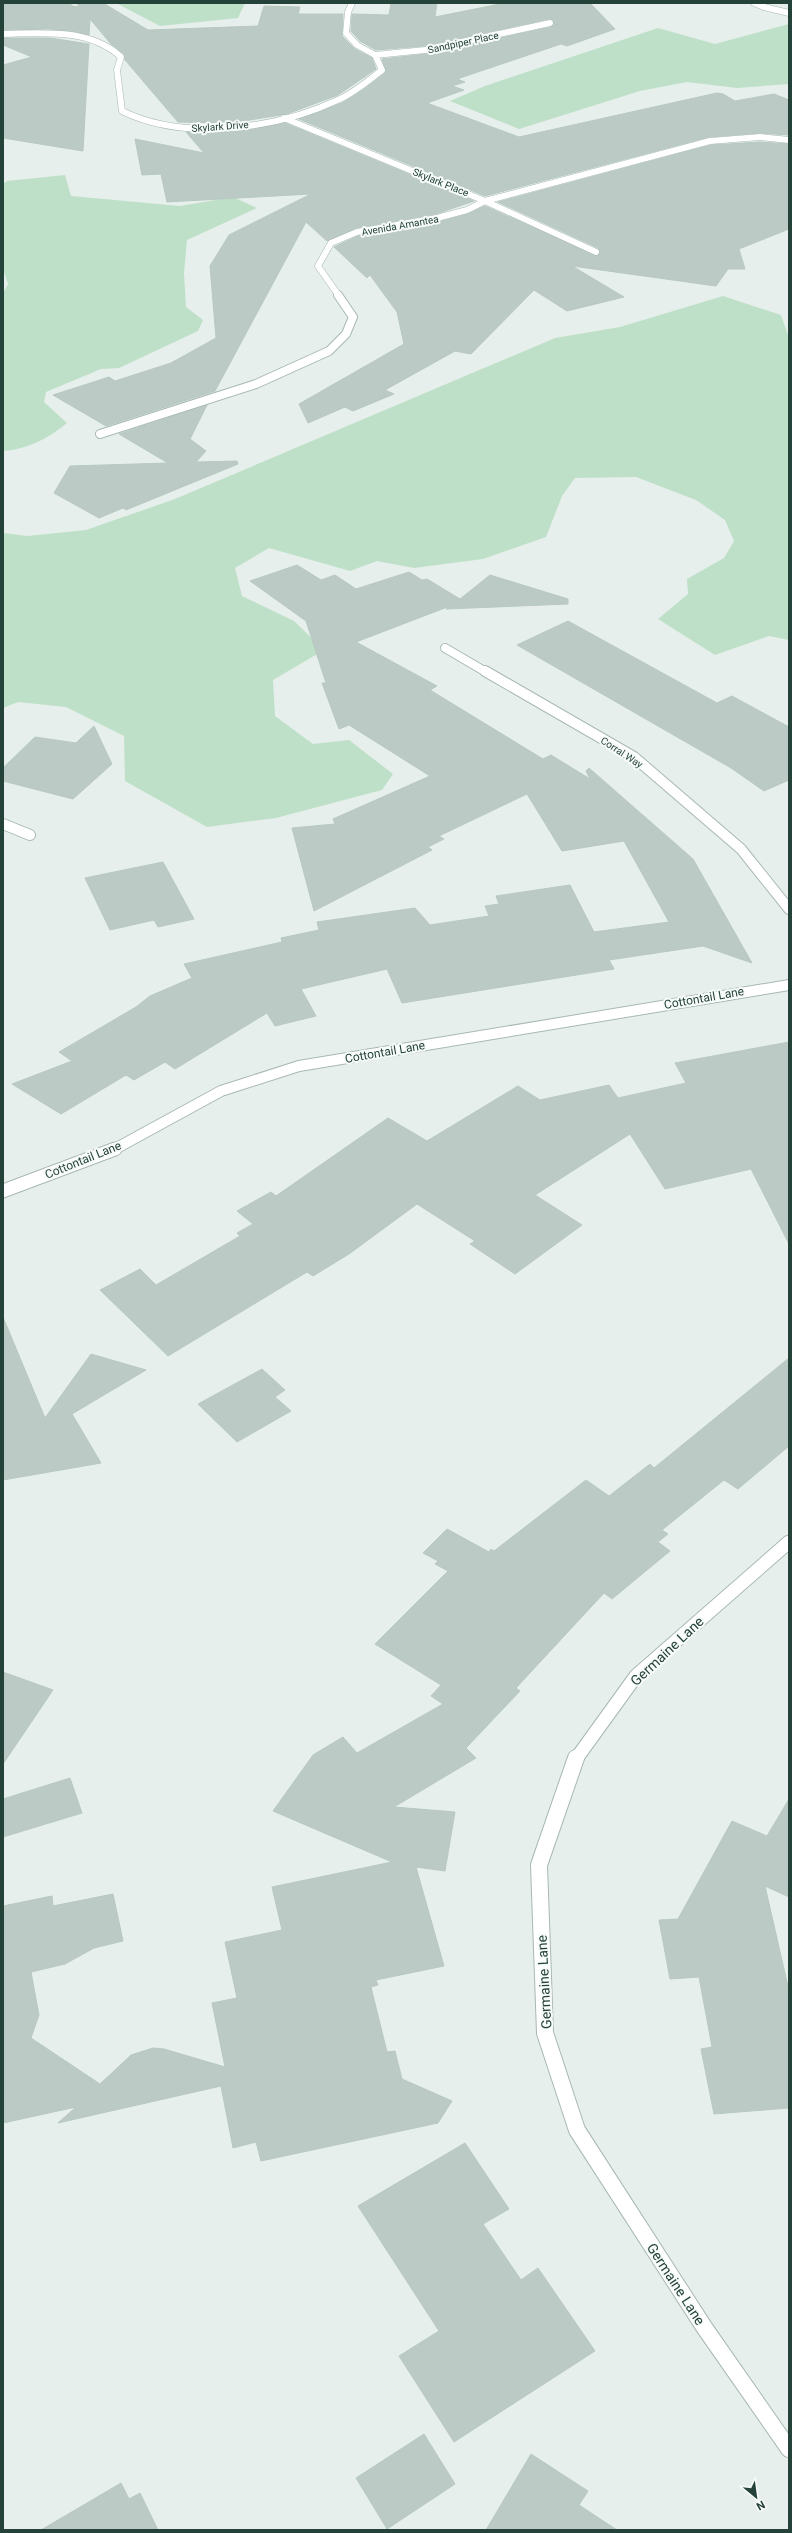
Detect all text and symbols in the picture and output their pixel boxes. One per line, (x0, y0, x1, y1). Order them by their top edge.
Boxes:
street label: Sandpiper Place (427, 30, 500, 55)
street label: Skylark Drive (191, 119, 249, 134)
street label: Skylark Place (411, 166, 470, 199)
street label: Avenida Amantea (361, 213, 440, 238)
street label: Corral Way (599, 735, 645, 770)
street label: Cottontail Lane (663, 984, 745, 1012)
street label: Cottontail Lane (344, 1038, 426, 1066)
street label: Cottontail Lane (43, 1138, 123, 1182)
street label: Germaine Lane (627, 1613, 707, 1689)
street label: Germaine Lane (534, 1935, 554, 2029)
street label: Germaine Lane (644, 2240, 708, 2328)
north arrow (736, 2477, 776, 2517)
text: N (754, 2498, 767, 2513)

